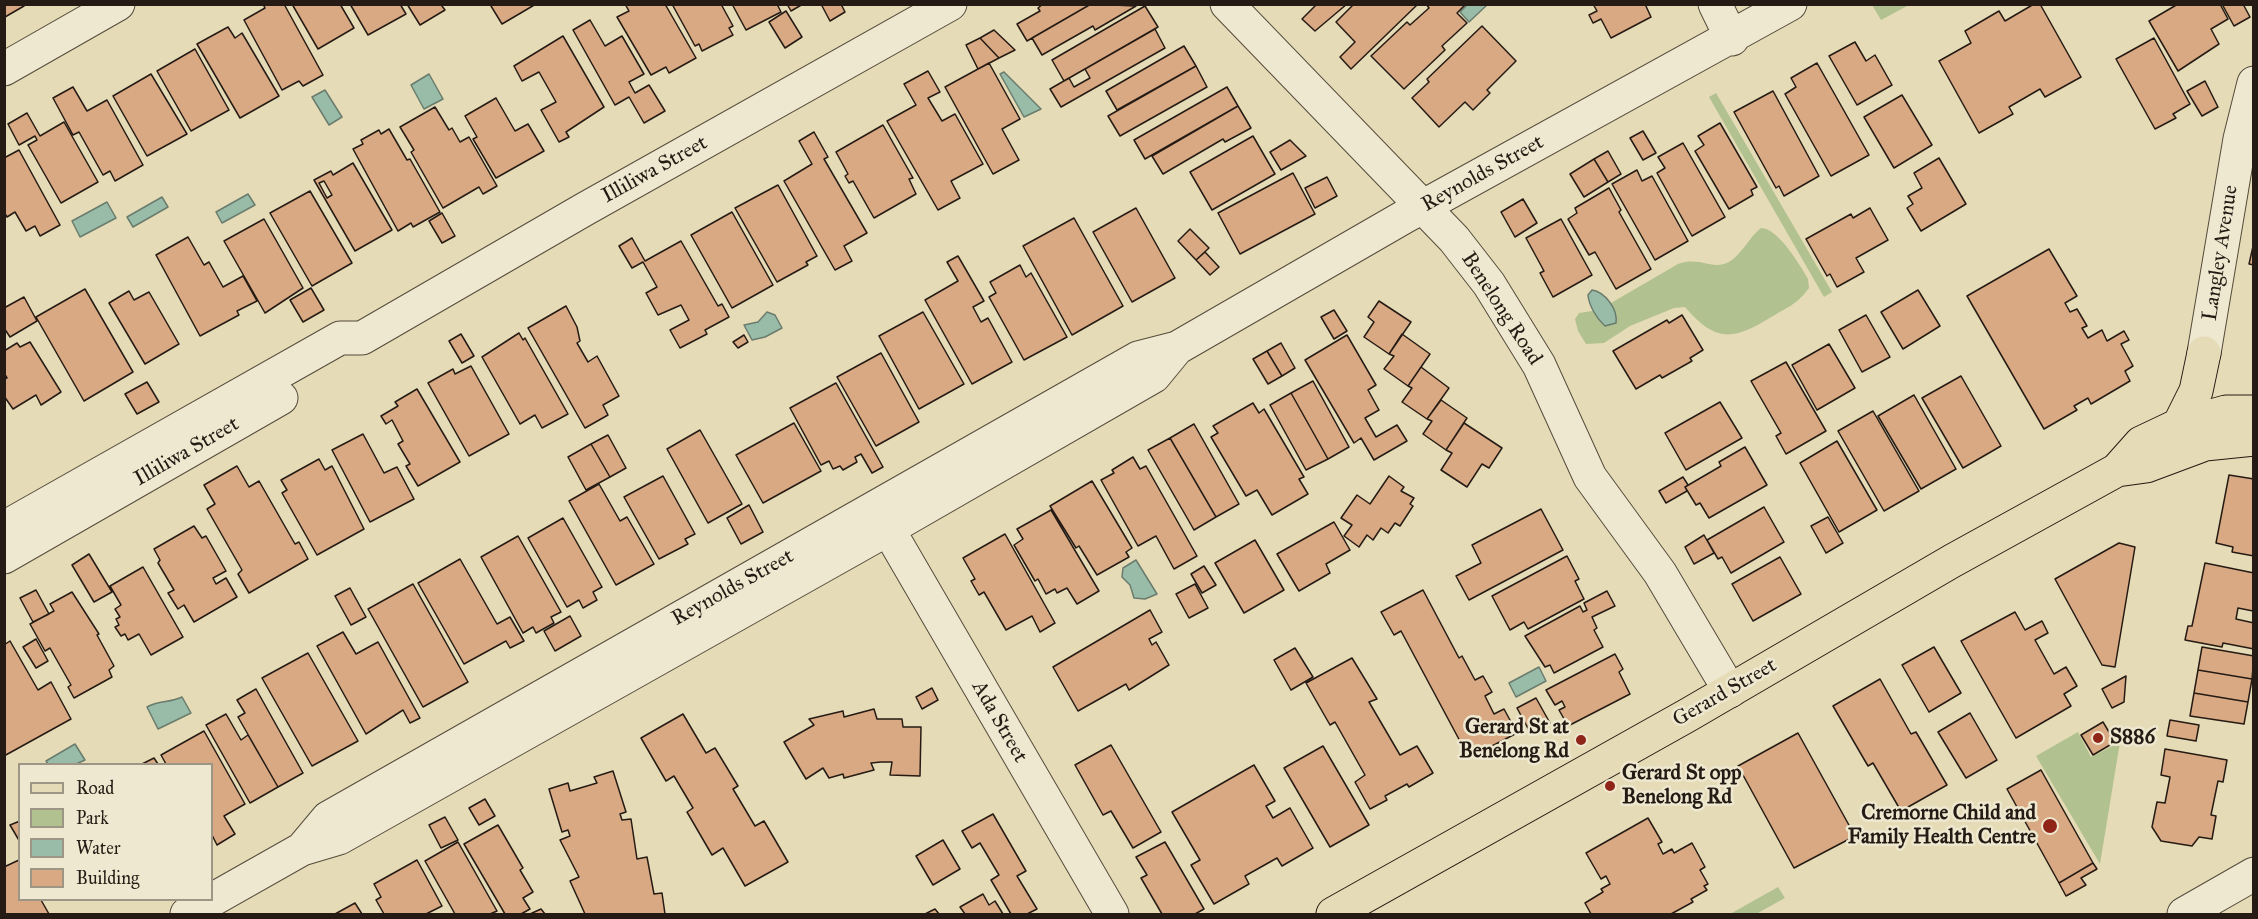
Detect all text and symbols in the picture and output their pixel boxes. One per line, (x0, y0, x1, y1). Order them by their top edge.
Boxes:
street label: Reynolds Street (1418, 130, 1548, 218)
street label: Illiliwa Street (598, 131, 712, 209)
street label: Langley Avenue (2198, 183, 2244, 323)
street label: Benelong Road (1455, 248, 1547, 370)
street label: Illiliwa Street (130, 412, 244, 492)
street label: Reynolds Street (668, 544, 798, 632)
street label: Gerard Street (1669, 653, 1781, 733)
street label: Ada Street (966, 677, 1032, 767)
place label: Gerard St at Benelong Rd (1459, 715, 1569, 765)
place label: S886 (2110, 725, 2155, 751)
marker: S886 (2091, 731, 2105, 745)
marker: Gerard St at Benelong Rd (1574, 733, 1588, 747)
place label: Gerard St opp Benelong Rd (1622, 761, 1741, 811)
legend (18, 763, 213, 901)
text: Road (76, 777, 114, 799)
marker: Gerard St opp Benelong Rd (1603, 779, 1617, 793)
place label: Cremorne Child and Family Health Centre (1848, 801, 2036, 851)
text: Park (76, 807, 109, 829)
marker: Cremorne Child and Family Health Centre (2041, 817, 2059, 835)
text: Water (76, 837, 120, 859)
text: Building (76, 867, 139, 889)

